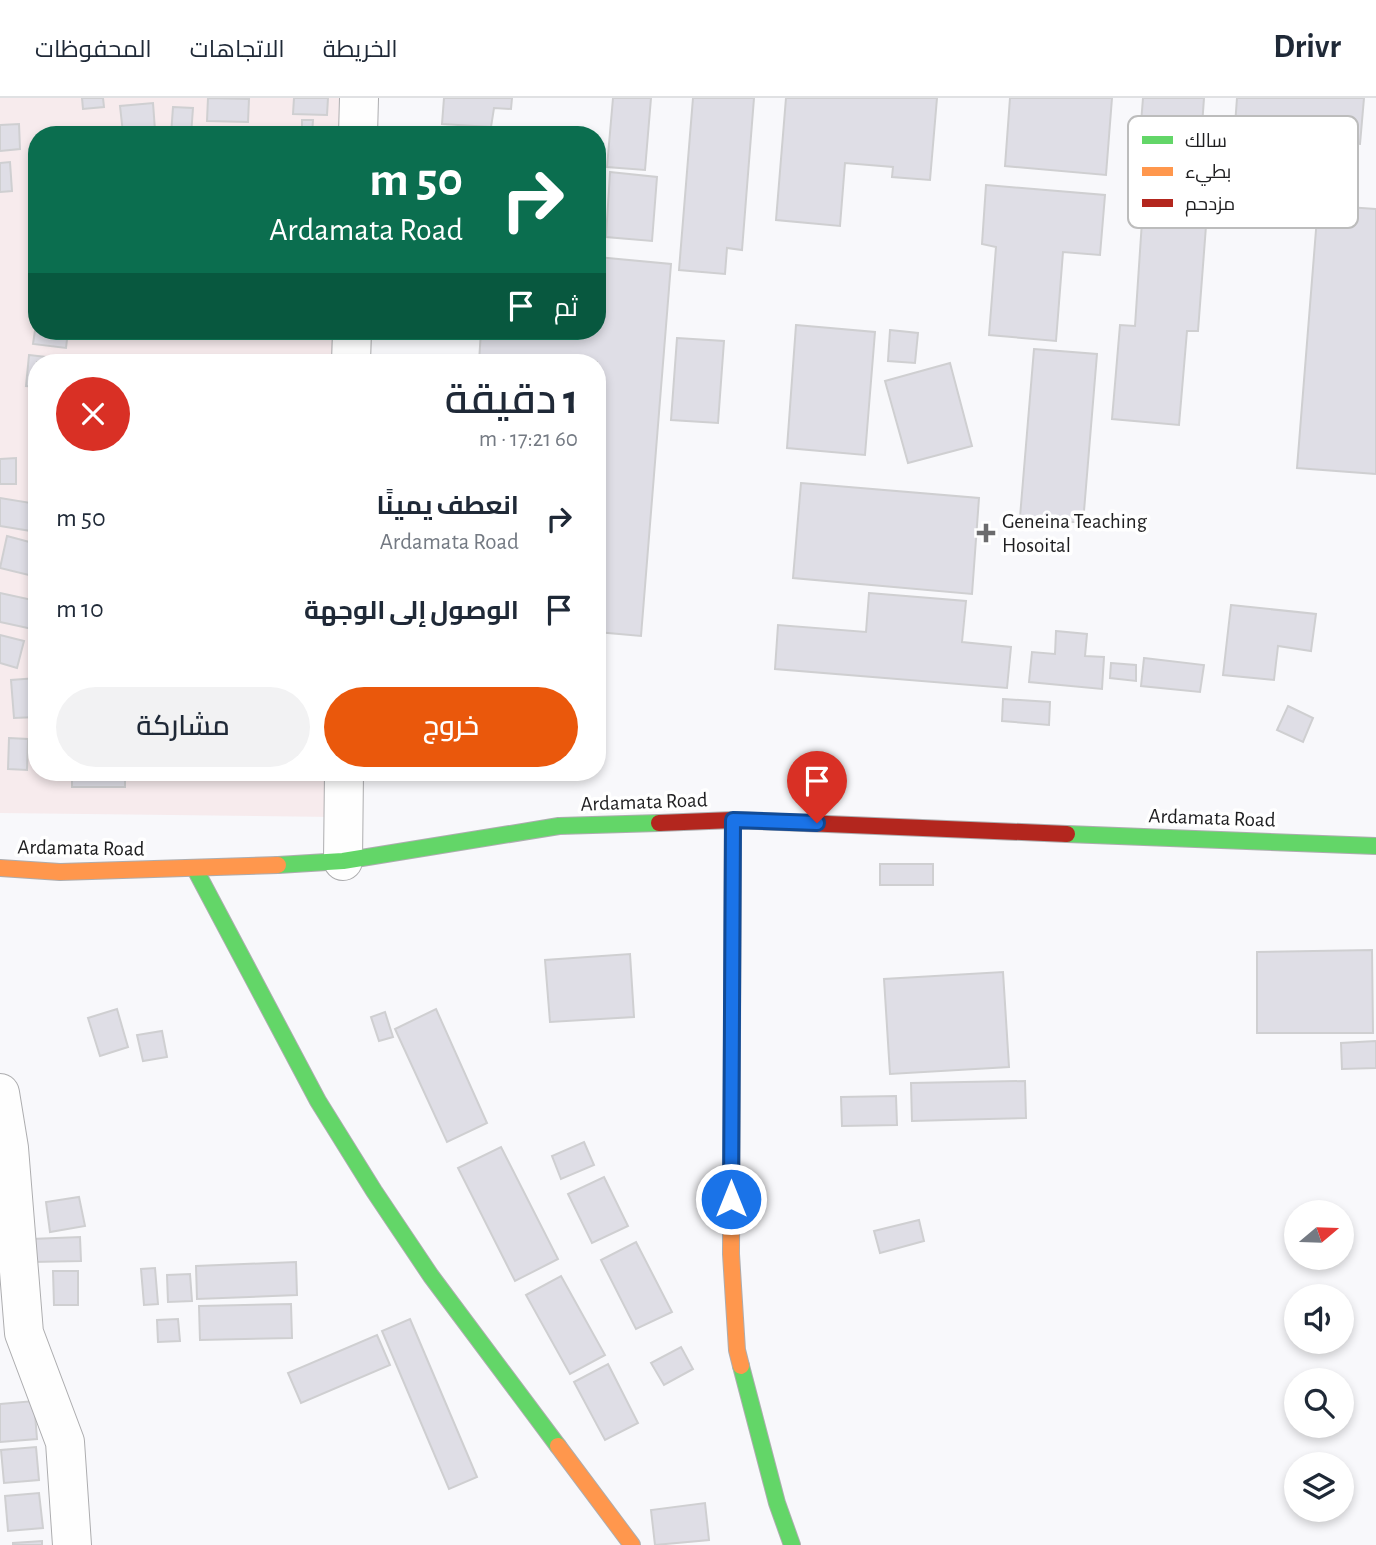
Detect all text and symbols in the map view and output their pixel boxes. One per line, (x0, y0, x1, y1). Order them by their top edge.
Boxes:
text: Drivr (1273, 31, 1341, 64)
text: المحفوظات (35, 38, 152, 62)
text: الاتجاهات (190, 38, 285, 62)
text: الخريطة (323, 38, 398, 62)
legend (1128, 116, 1358, 228)
text: سالك (1185, 132, 1227, 151)
icon: right (487, 154, 578, 245)
text: 50 m (369, 156, 463, 205)
text: بطيء (1185, 163, 1231, 186)
text: مزدحم (1185, 195, 1235, 217)
text: Ardamata Road (269, 214, 463, 246)
icon: arrive (502, 287, 540, 325)
text: ثم (554, 295, 578, 321)
button: close (56, 377, 130, 451)
text: 1 دقيقة (445, 379, 578, 421)
text: 60 m · 17:21 (479, 428, 578, 451)
text: انعطف يمينًا (376, 493, 519, 519)
icon: right (540, 500, 578, 538)
text: 50 m (56, 505, 106, 531)
place label: Geneina Teaching Hosoital (1002, 511, 1148, 556)
marker: Geneina Teaching Hosoital (976, 523, 996, 543)
text: Ardamata Road (380, 531, 519, 554)
icon: arrive (540, 591, 578, 629)
text: 10 m (56, 596, 104, 622)
text: الوصول إلى الوجهة (304, 598, 519, 624)
button: مشاركة (56, 687, 310, 767)
button: خروج (324, 687, 578, 767)
pin (787, 751, 847, 823)
icon: arrive (798, 762, 836, 800)
street label: Ardamata Road (580, 789, 708, 815)
street label: Ardamata Road (1148, 805, 1276, 831)
street label: Ardamata Road (17, 836, 145, 860)
position arrow (694, 1162, 768, 1236)
north arrow (1284, 1200, 1354, 1270)
map controls (1284, 1200, 1354, 1522)
button: sound (1284, 1284, 1354, 1354)
button: search (1284, 1368, 1354, 1438)
button: layers (1284, 1452, 1354, 1522)

